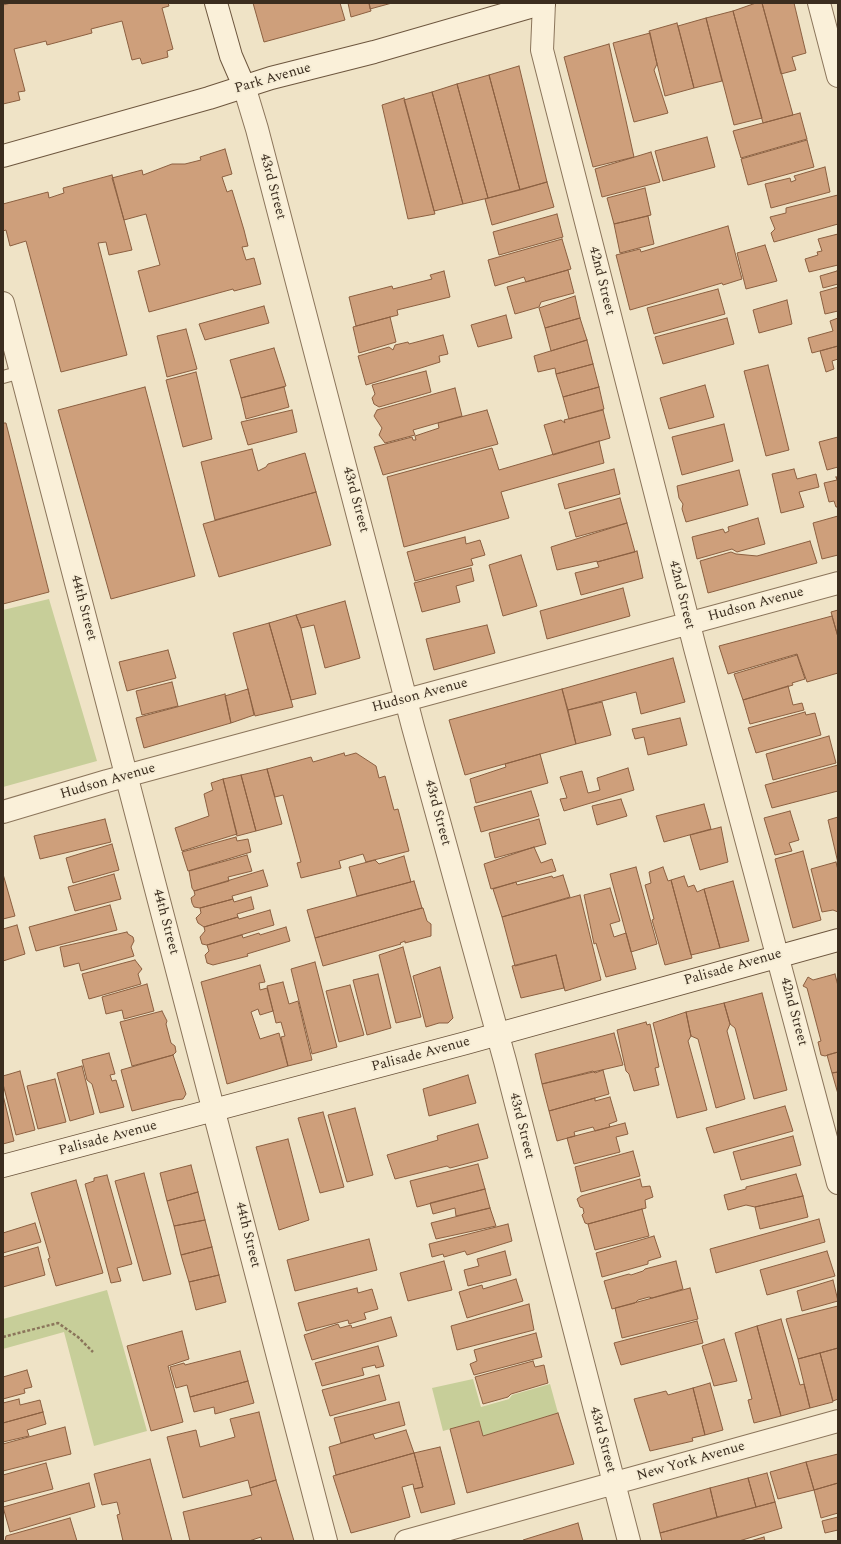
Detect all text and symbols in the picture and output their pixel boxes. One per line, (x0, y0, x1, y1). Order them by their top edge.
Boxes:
street label: Park Avenue (233, 60, 313, 98)
street label: 43rd Street (255, 152, 289, 222)
street label: 42nd Street (584, 245, 618, 317)
street label: 43rd Street (338, 465, 372, 535)
street label: 42nd Street (664, 559, 698, 631)
street label: 44th Street (66, 573, 100, 643)
street label: Hudson Avenue (706, 584, 806, 626)
street label: Hudson Avenue (370, 675, 470, 717)
street label: Hudson Avenue (58, 760, 158, 804)
street label: 43rd Street (420, 778, 454, 848)
street label: 44th Street (148, 887, 182, 957)
street label: Palisade Avenue (682, 946, 784, 990)
street label: 42nd Street (776, 976, 810, 1048)
street label: Palisade Avenue (370, 1034, 472, 1076)
street label: 43rd Street (505, 1091, 537, 1161)
street label: Palisade Avenue (57, 1118, 159, 1160)
street label: 44th Street (231, 1200, 263, 1270)
street label: 43rd Street (585, 1405, 619, 1475)
street label: New York Avenue (635, 1439, 747, 1485)

